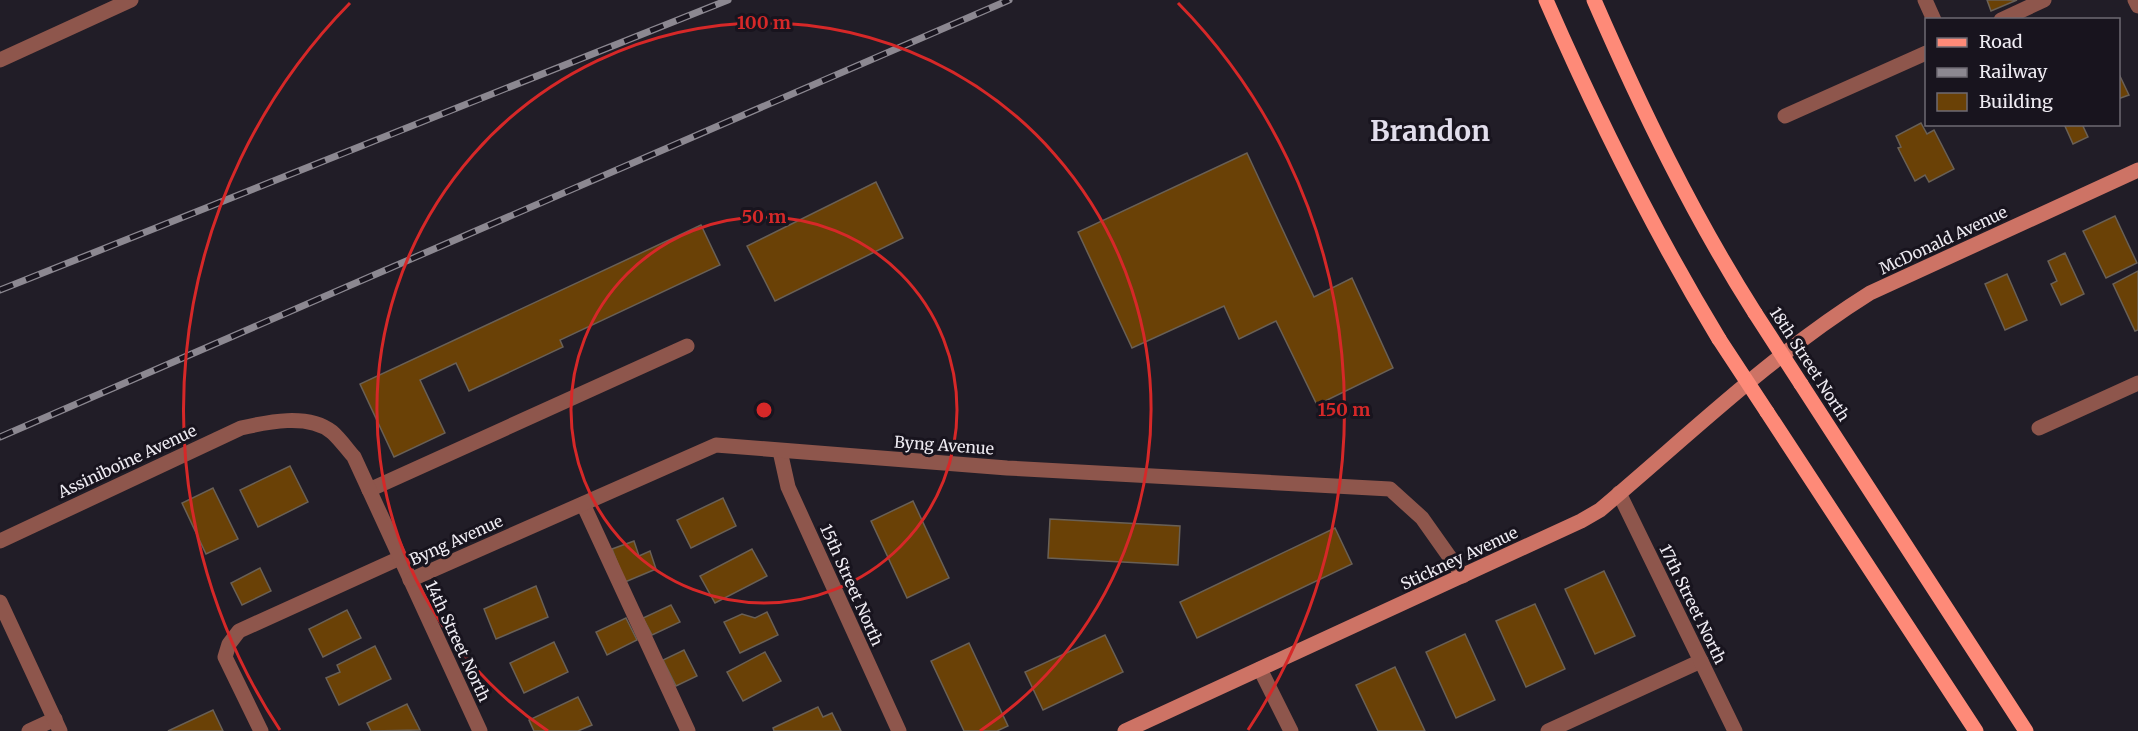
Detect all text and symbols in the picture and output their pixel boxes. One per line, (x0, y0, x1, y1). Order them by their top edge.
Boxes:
text: 100 m (737, 11, 791, 34)
legend (1925, 18, 2120, 126)
text: Road (1979, 30, 2023, 53)
text: Railway (1979, 60, 2048, 83)
text: Building (1979, 90, 2053, 113)
district label: Brandon (1370, 113, 1490, 149)
street label: McDonald Avenue (1876, 202, 2010, 278)
text: 50 m (742, 205, 786, 228)
street label: 18th Street North (1766, 303, 1854, 425)
text: 150 m (1318, 398, 1370, 421)
centre of rings (754, 400, 774, 420)
street label: Assiniboine Avenue (53, 420, 200, 502)
street label: Byng Avenue (893, 432, 995, 458)
street label: Byng Avenue (406, 511, 506, 569)
street label: 15th Street North (816, 521, 888, 649)
street label: Stickney Avenue (1397, 522, 1521, 594)
street label: 17th Street North (1655, 541, 1731, 667)
street label: 14th Street North (421, 577, 495, 705)

